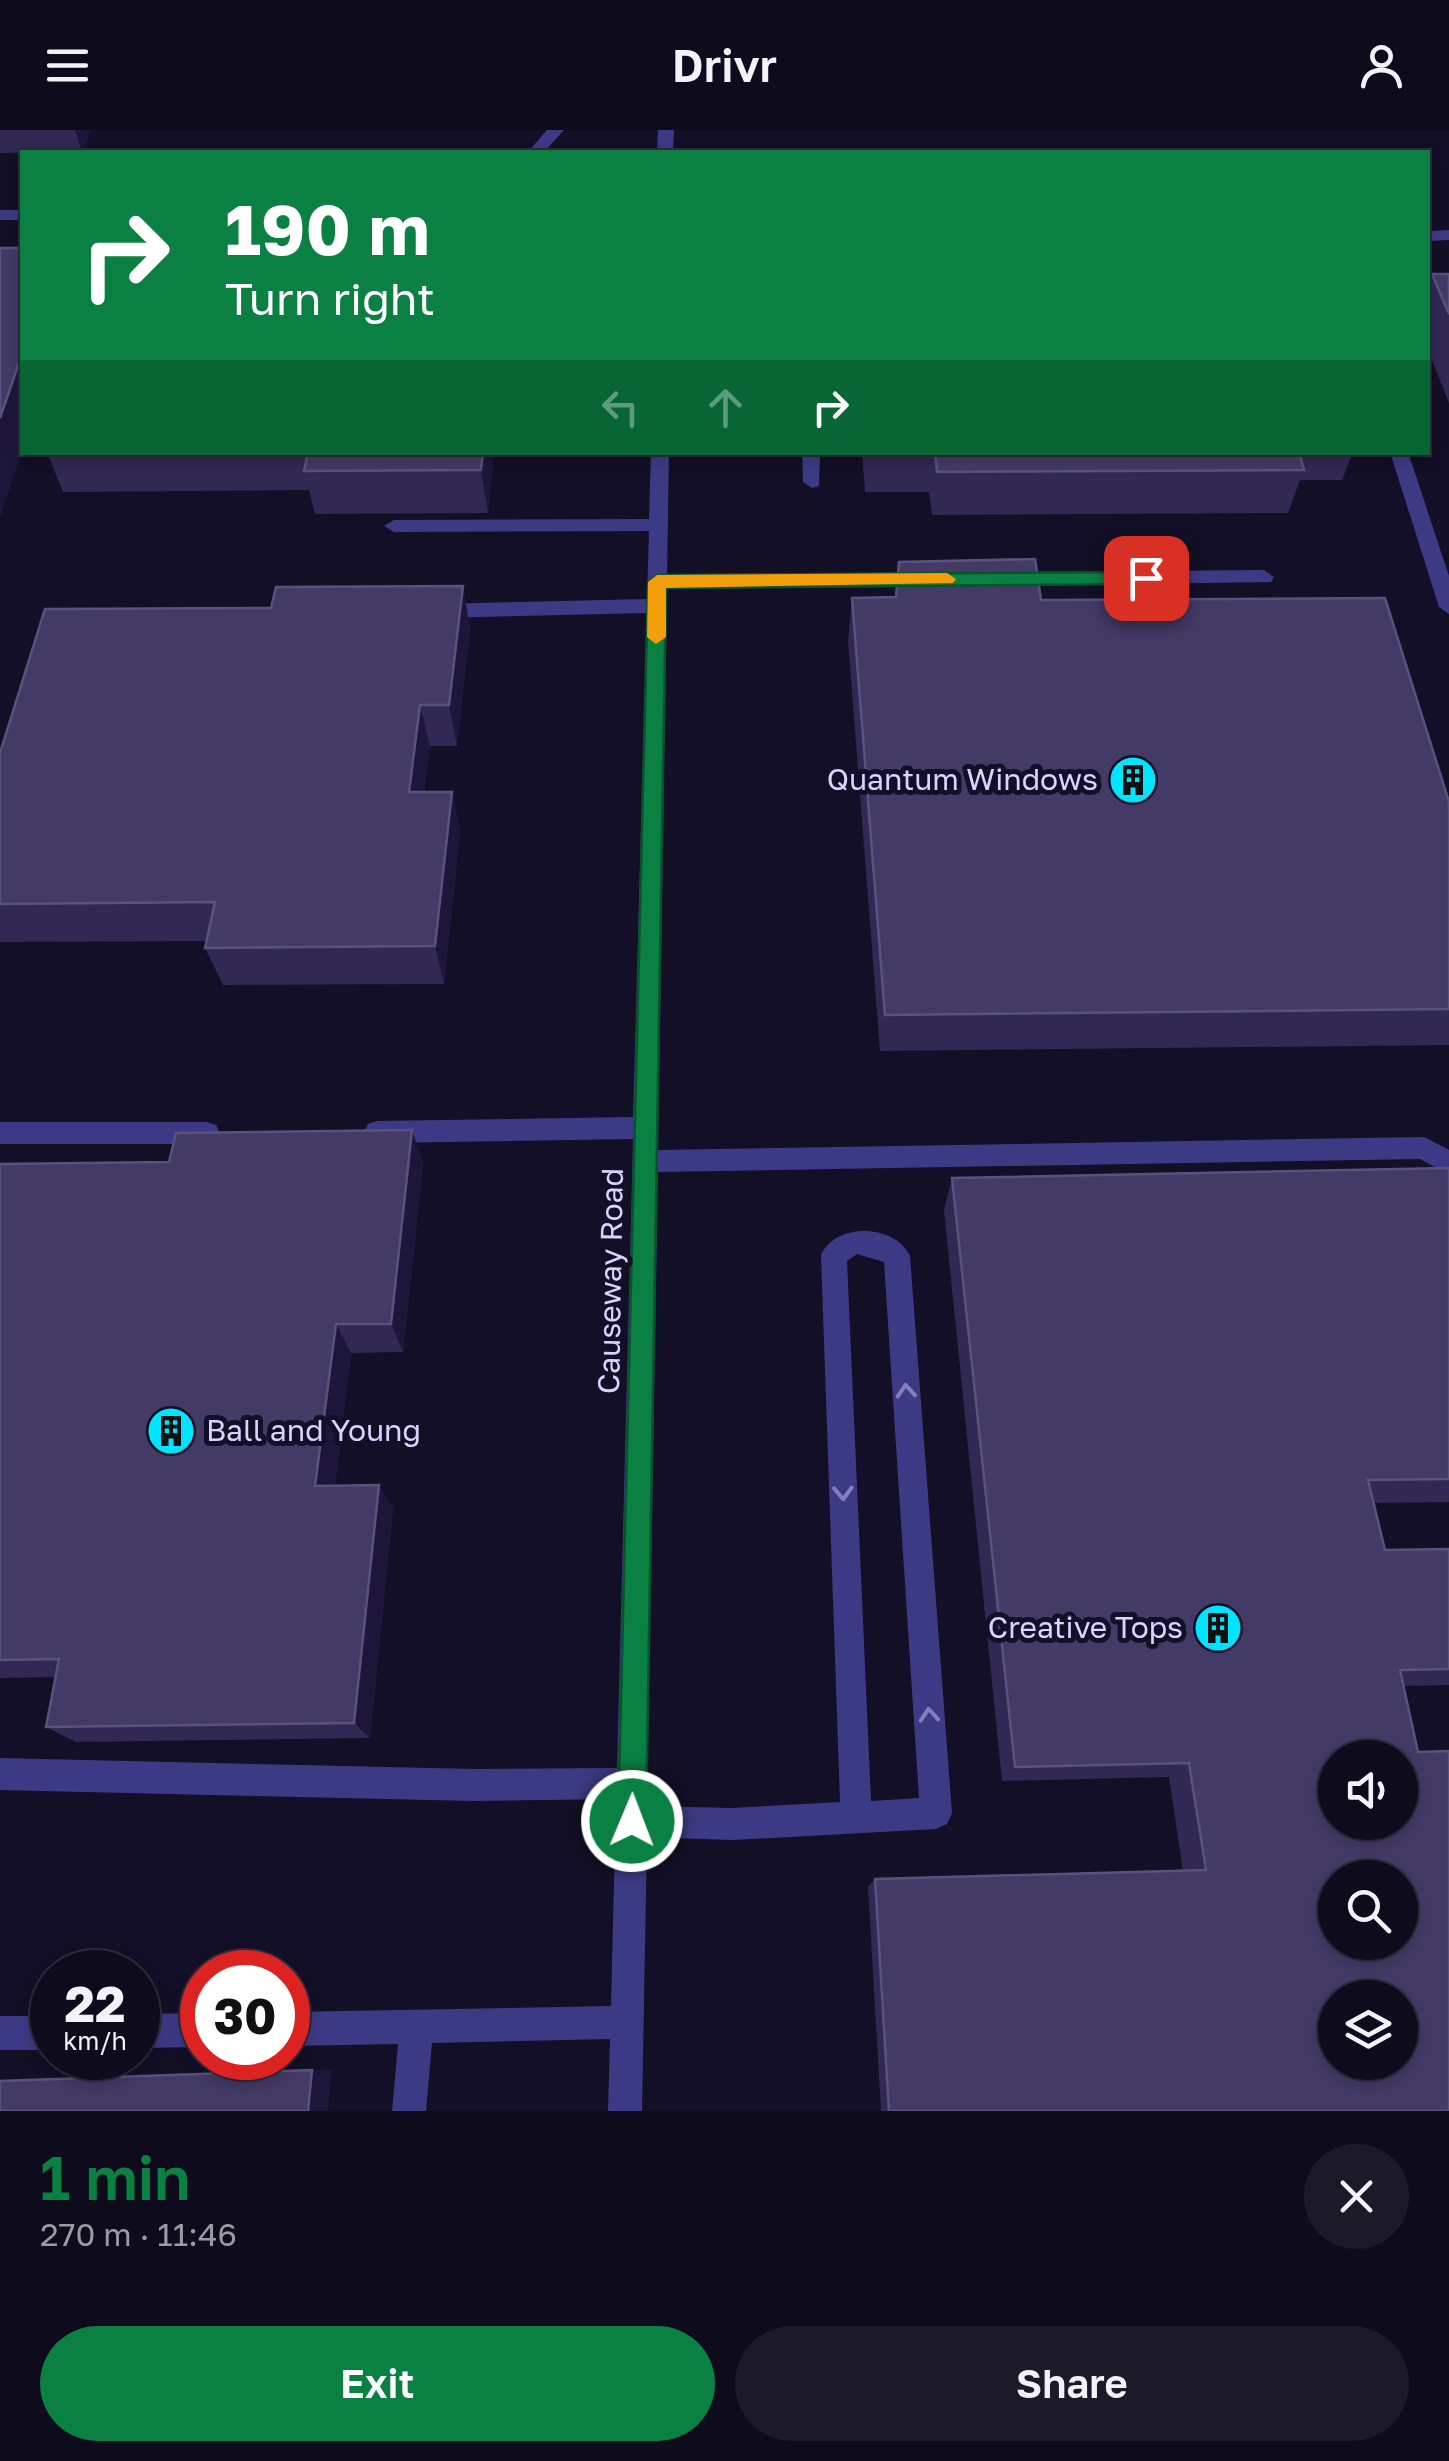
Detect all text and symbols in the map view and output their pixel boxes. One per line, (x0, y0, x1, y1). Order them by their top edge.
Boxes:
icon: menu (40, 38, 95, 93)
text: Drivr (672, 38, 777, 92)
icon: person (1354, 38, 1409, 93)
text: 190 m (225, 186, 430, 270)
icon: right (60, 190, 190, 320)
text: Turn right (225, 271, 435, 325)
icon: left (593, 380, 648, 435)
icon: ahead (698, 380, 753, 435)
icon: right (803, 380, 858, 435)
pin (1104, 536, 1189, 621)
icon: arrive (1119, 551, 1174, 606)
building icon: Quantum Windows (1107, 754, 1159, 806)
place label: Quantum Windows (827, 761, 1098, 797)
street label: Causeway Road (590, 1168, 630, 1394)
one-way arrow (896, 1383, 918, 1399)
building icon: Ball and Young (145, 1405, 197, 1457)
place label: Ball and Young (206, 1412, 421, 1448)
one-way arrow (832, 1485, 853, 1501)
building icon: Creative Tops (1192, 1602, 1244, 1654)
place label: Creative Tops (988, 1609, 1183, 1645)
one-way arrow (919, 1707, 940, 1723)
map controls (1318, 1740, 1418, 2080)
button: sound (1318, 1740, 1418, 1840)
position arrow (580, 1769, 684, 1873)
button: search (1318, 1860, 1418, 1960)
speed limit sign: 30 (180, 1950, 310, 2080)
text: 22 (64, 1973, 125, 2033)
button: layers (1318, 1980, 1418, 2080)
text: km/h (63, 2025, 127, 2056)
text: 1 min (40, 2141, 190, 2213)
button: close (1304, 2144, 1409, 2249)
text: 270 m · 11:46 (40, 2215, 237, 2253)
button: Exit (40, 2326, 715, 2441)
button: Share (735, 2326, 1409, 2441)

